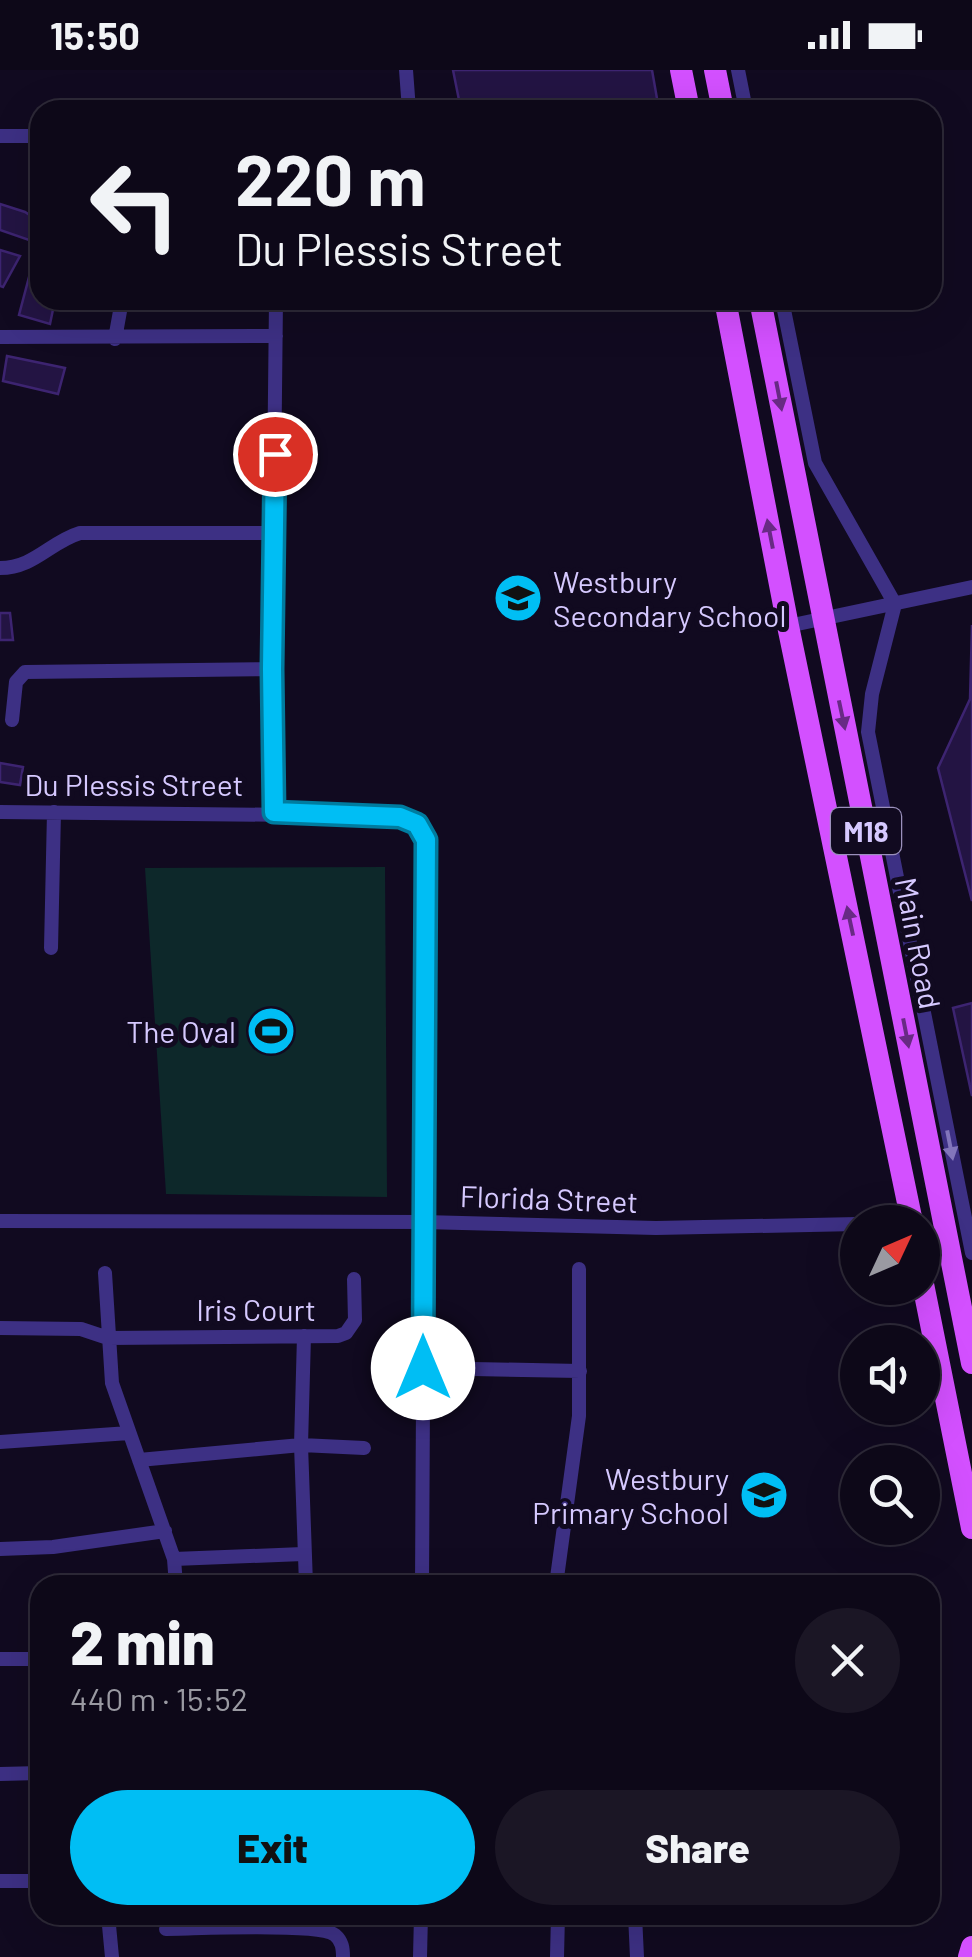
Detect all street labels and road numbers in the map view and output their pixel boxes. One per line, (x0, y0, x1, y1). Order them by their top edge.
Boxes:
street label: Du Plessis Street (25, 766, 243, 802)
road number: M18 (831, 808, 901, 854)
street label: Main Road (889, 874, 949, 1012)
street label: Florida Street (459, 1177, 639, 1219)
street label: Iris Court (196, 1291, 316, 1327)

